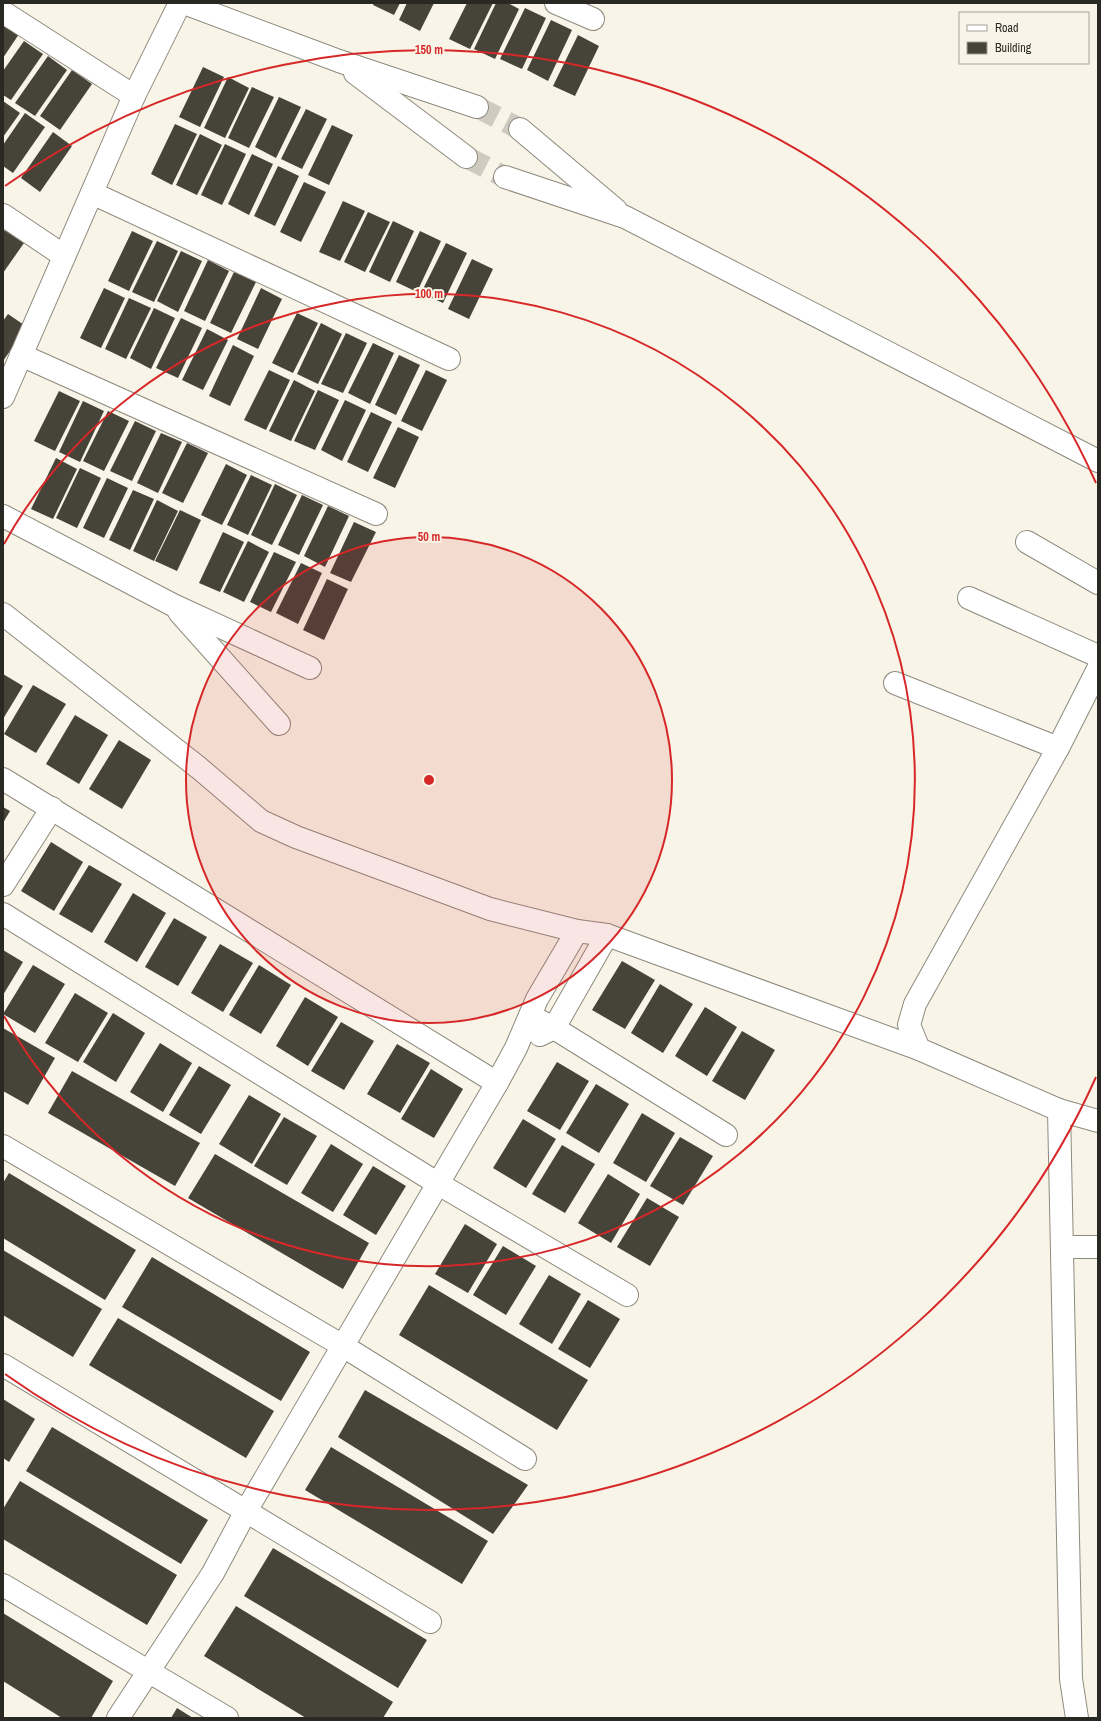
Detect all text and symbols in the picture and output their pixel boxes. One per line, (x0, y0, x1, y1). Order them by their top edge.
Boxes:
legend (959, 12, 1089, 64)
text: Road (995, 20, 1019, 36)
text: Building (995, 40, 1032, 56)
text: 150 m (415, 42, 443, 58)
text: 100 m (415, 286, 443, 302)
text: 50 m (418, 529, 440, 545)
centre of rings (422, 773, 436, 787)

